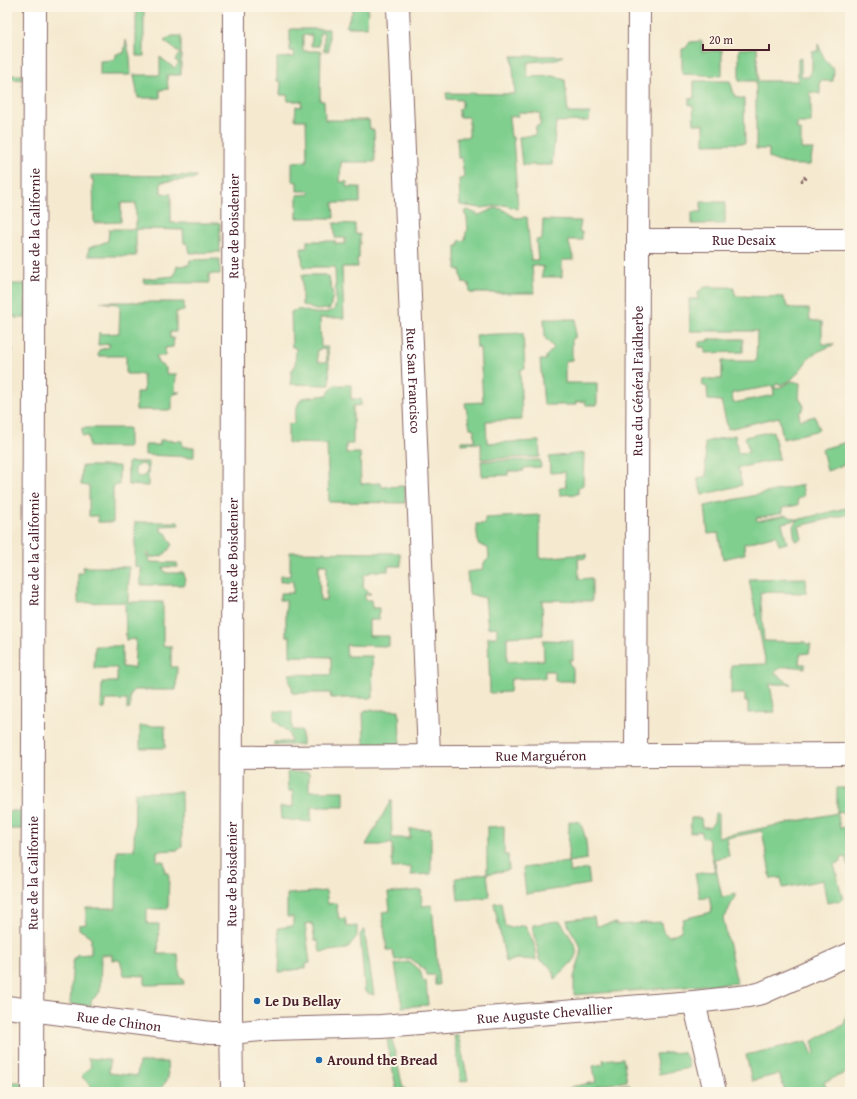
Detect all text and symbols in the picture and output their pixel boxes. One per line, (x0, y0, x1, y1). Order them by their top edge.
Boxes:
scale bar (703, 26, 769, 52)
text: 20 m (709, 31, 733, 48)
street label: Rue de la Californie (24, 168, 45, 282)
street label: Rue de Boisdenier (223, 173, 244, 279)
street label: Rue Desaix (712, 230, 777, 250)
street label: Rue du Général Faidherbe (627, 305, 648, 456)
street label: Rue San Francisco (401, 327, 426, 434)
street label: Rue de la Californie (23, 492, 44, 606)
street label: Rue de Boisdenier (222, 497, 243, 603)
street label: Rue Marguéron (495, 745, 587, 766)
street label: Rue de la Californie (22, 816, 43, 930)
street label: Rue de Boisdenier (221, 821, 242, 927)
place label: Le Du Bellay (265, 991, 342, 1011)
marker: Le Du Bellay (252, 996, 262, 1006)
street label: Rue Auguste Chevallier (476, 998, 613, 1029)
street label: Rue de Chinon (76, 1006, 163, 1037)
place label: Around the Bread (327, 1050, 438, 1070)
marker: Around the Bread (314, 1055, 324, 1065)

